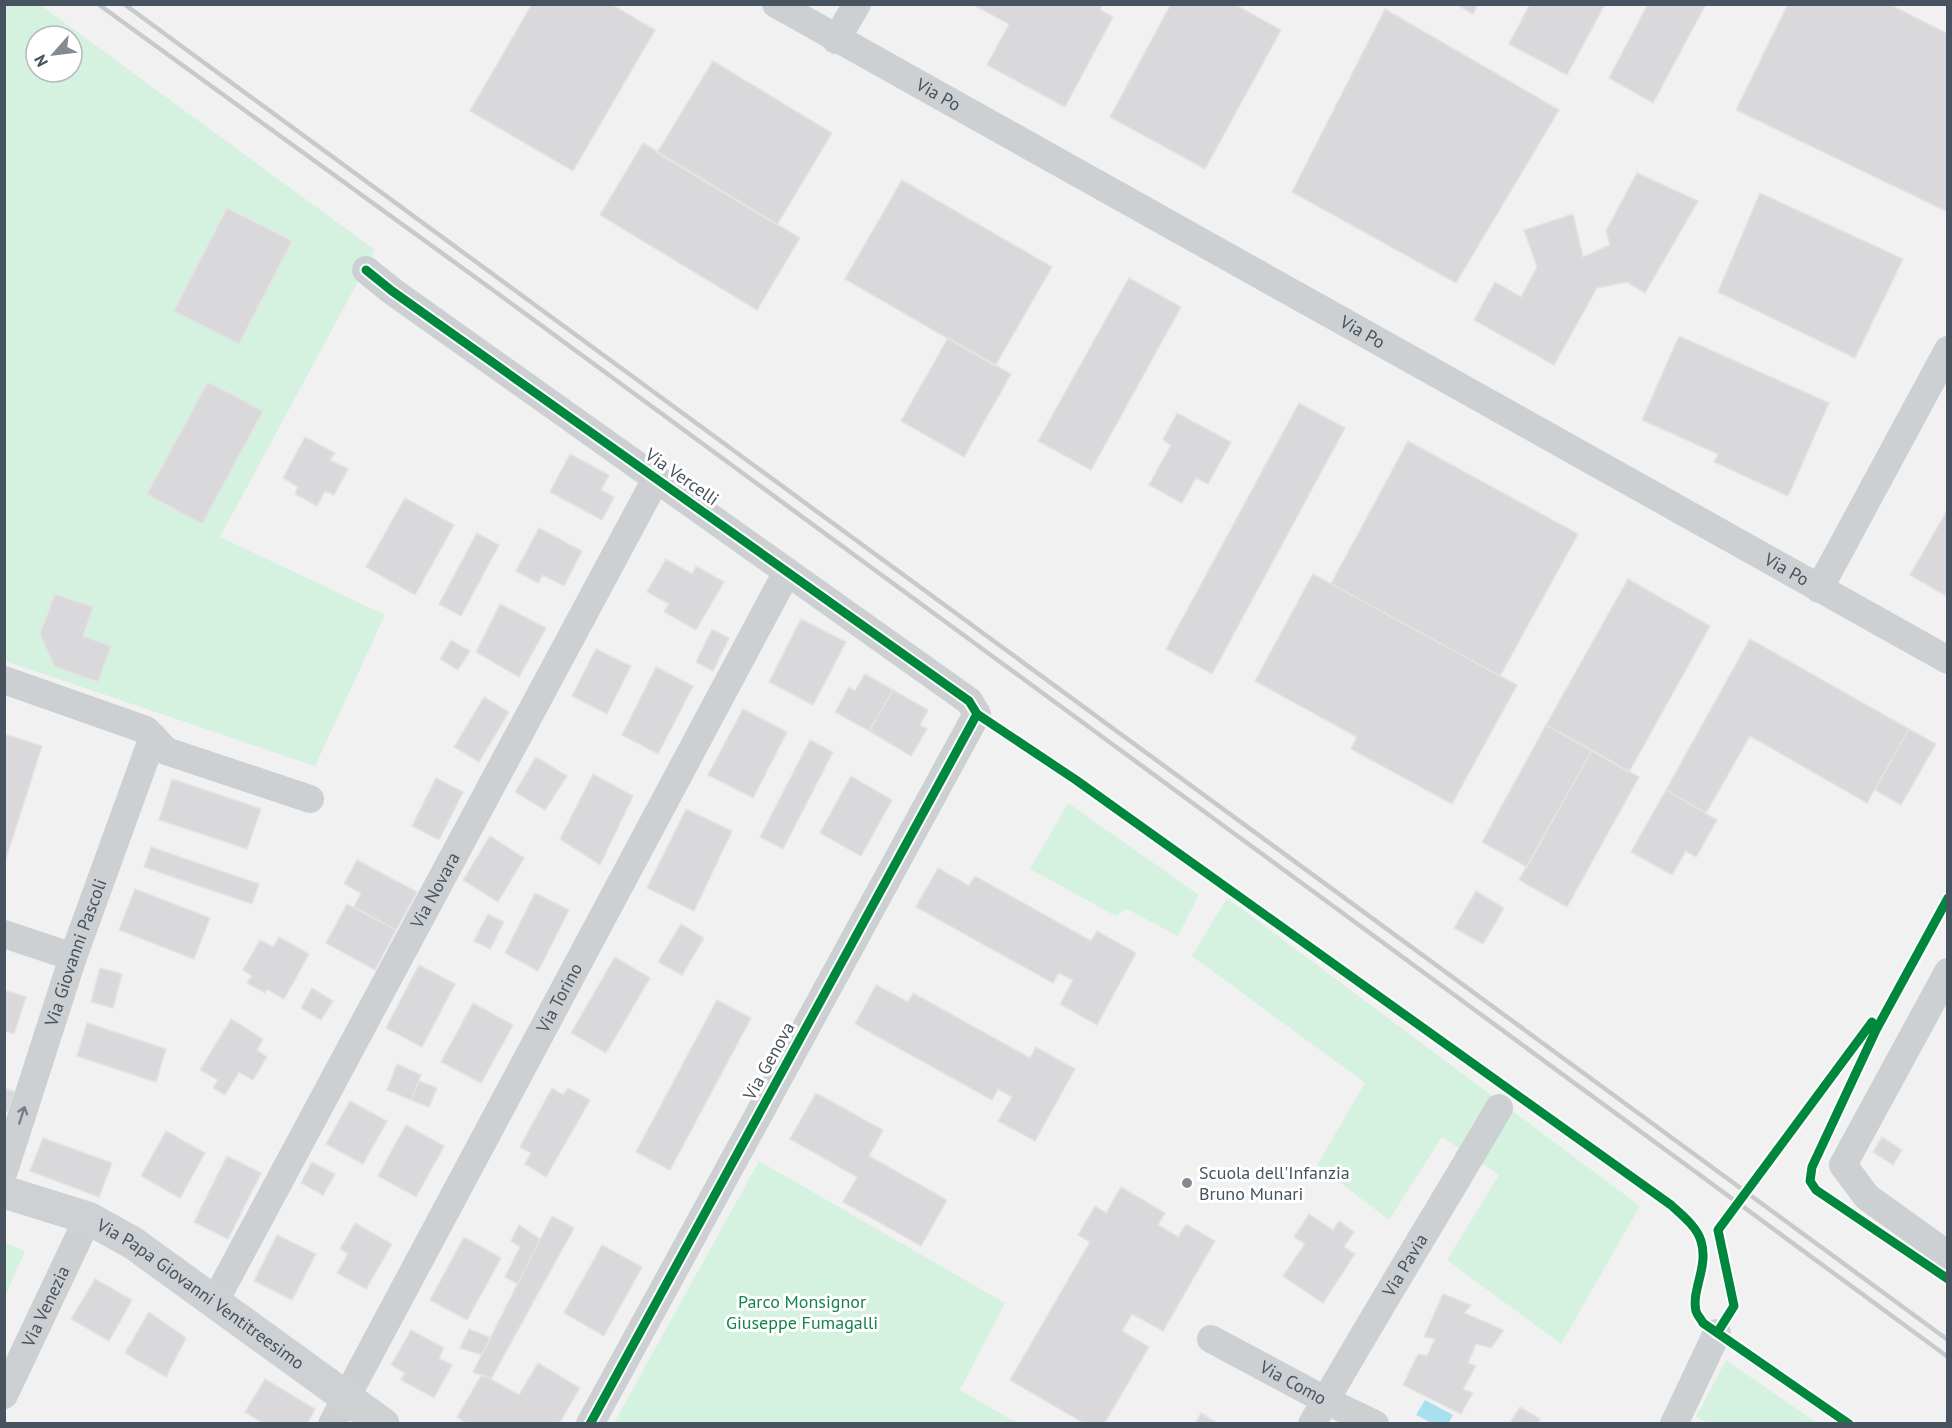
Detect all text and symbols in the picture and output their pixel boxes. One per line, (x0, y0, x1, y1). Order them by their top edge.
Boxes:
north arrow (24, 24, 84, 84)
text: N (29, 52, 52, 70)
street label: Via Po (911, 72, 965, 116)
street label: Via Po (1335, 310, 1389, 354)
street label: Via Vercelli (640, 442, 724, 510)
street label: Via Po (1759, 547, 1813, 591)
street label: Via Novara (405, 848, 465, 933)
street label: Via Giovanni Pascoli (39, 875, 112, 1030)
street label: Via Torino (531, 959, 587, 1038)
street label: Via Genova (737, 1018, 799, 1105)
one-way arrow (18, 1106, 29, 1125)
place label: Scuola dell'Infanzia Bruno Munari (1199, 1161, 1350, 1205)
marker: Scuola dell'Infanzia Bruno Munari (1180, 1176, 1194, 1190)
street label: Via Papa Giovanni Ventitreesimo (92, 1213, 309, 1374)
street label: Via Pavia (1377, 1229, 1433, 1302)
street label: Via Venezia (16, 1262, 75, 1351)
park label: Parco Monsignor Giuseppe Fumagalli (726, 1290, 878, 1334)
street label: Via Como (1255, 1355, 1331, 1410)

